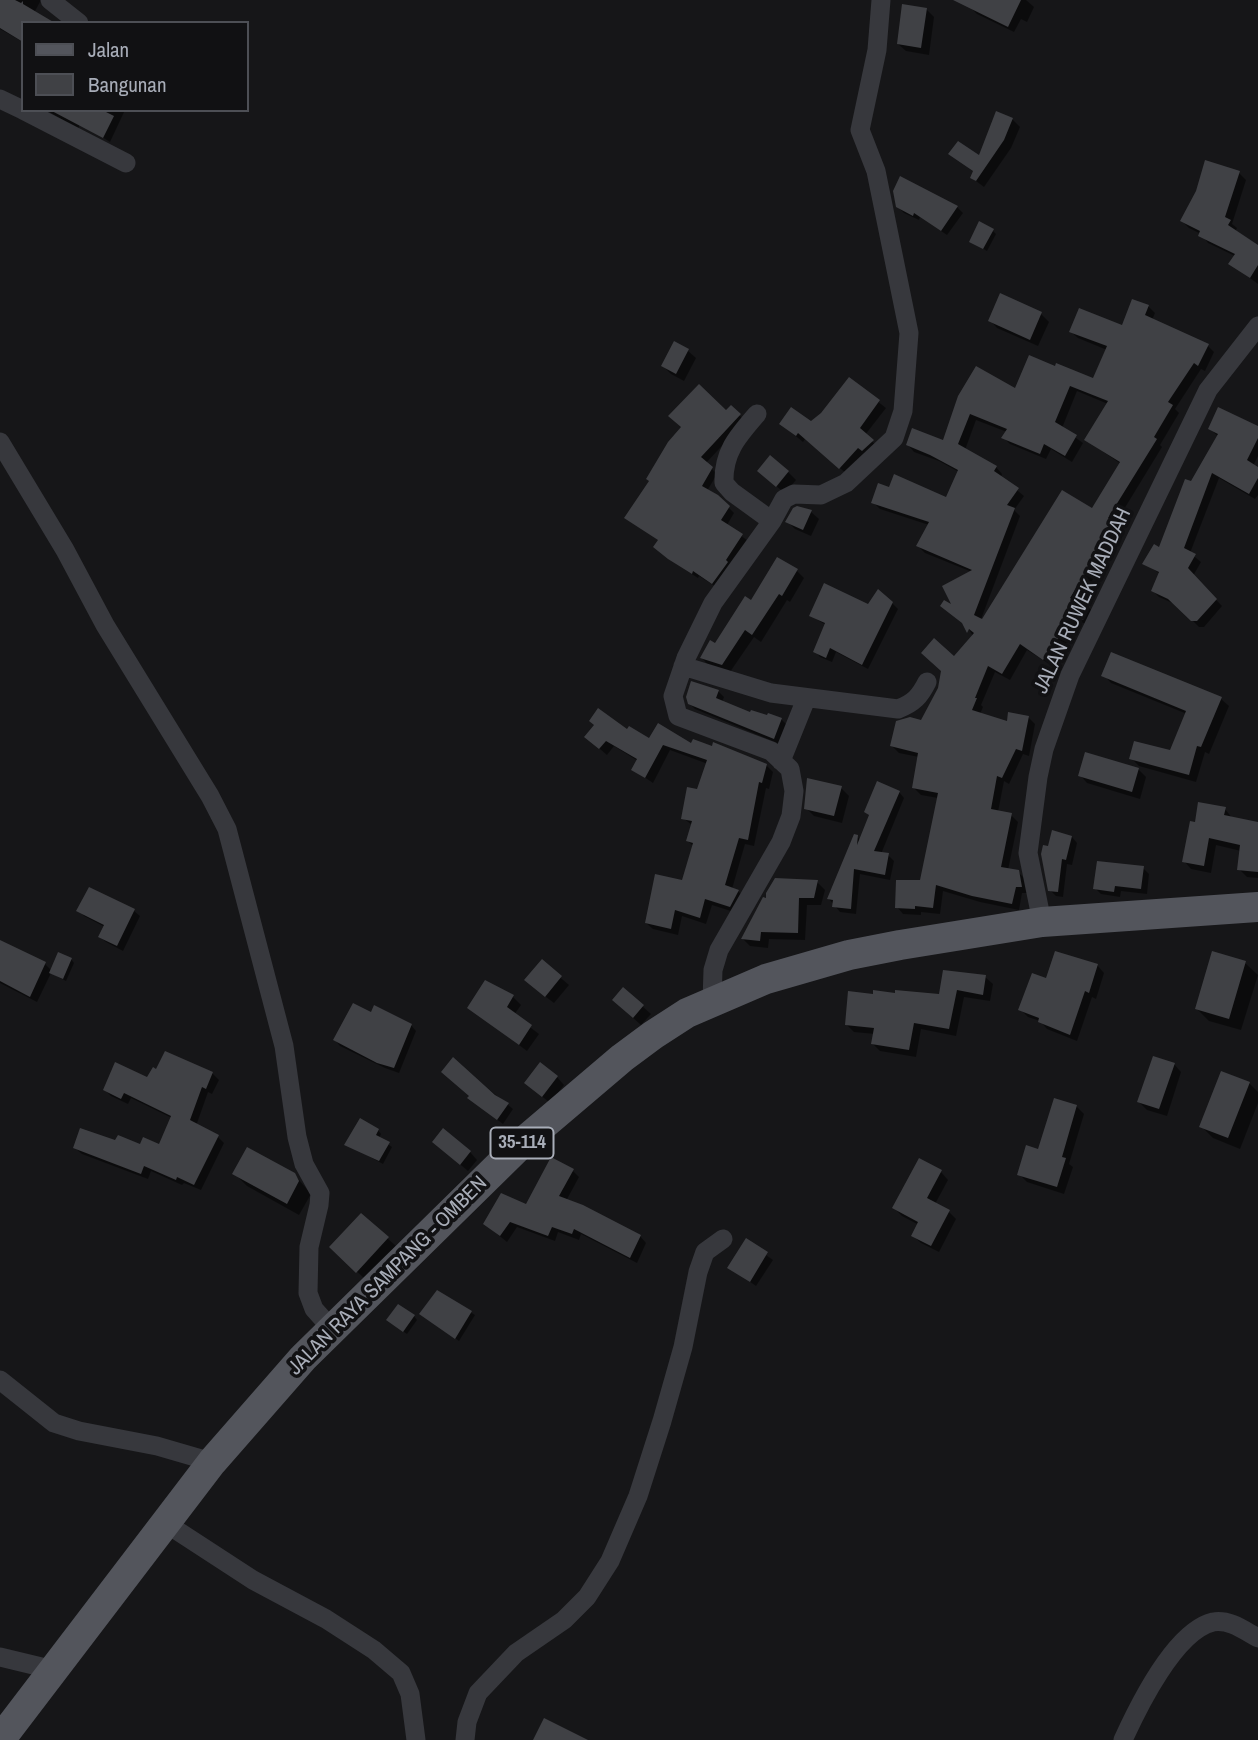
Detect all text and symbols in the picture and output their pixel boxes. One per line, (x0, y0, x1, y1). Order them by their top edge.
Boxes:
legend (21, 21, 248, 112)
text: Jalan (88, 35, 129, 64)
text: Bangunan (88, 70, 167, 99)
street label: JALAN RUWEK MADDAH (1029, 504, 1137, 698)
road number: 35-114 (490, 1128, 554, 1158)
street label: JALAN RAYA SAMPANG - OMBEN (283, 1171, 493, 1381)

